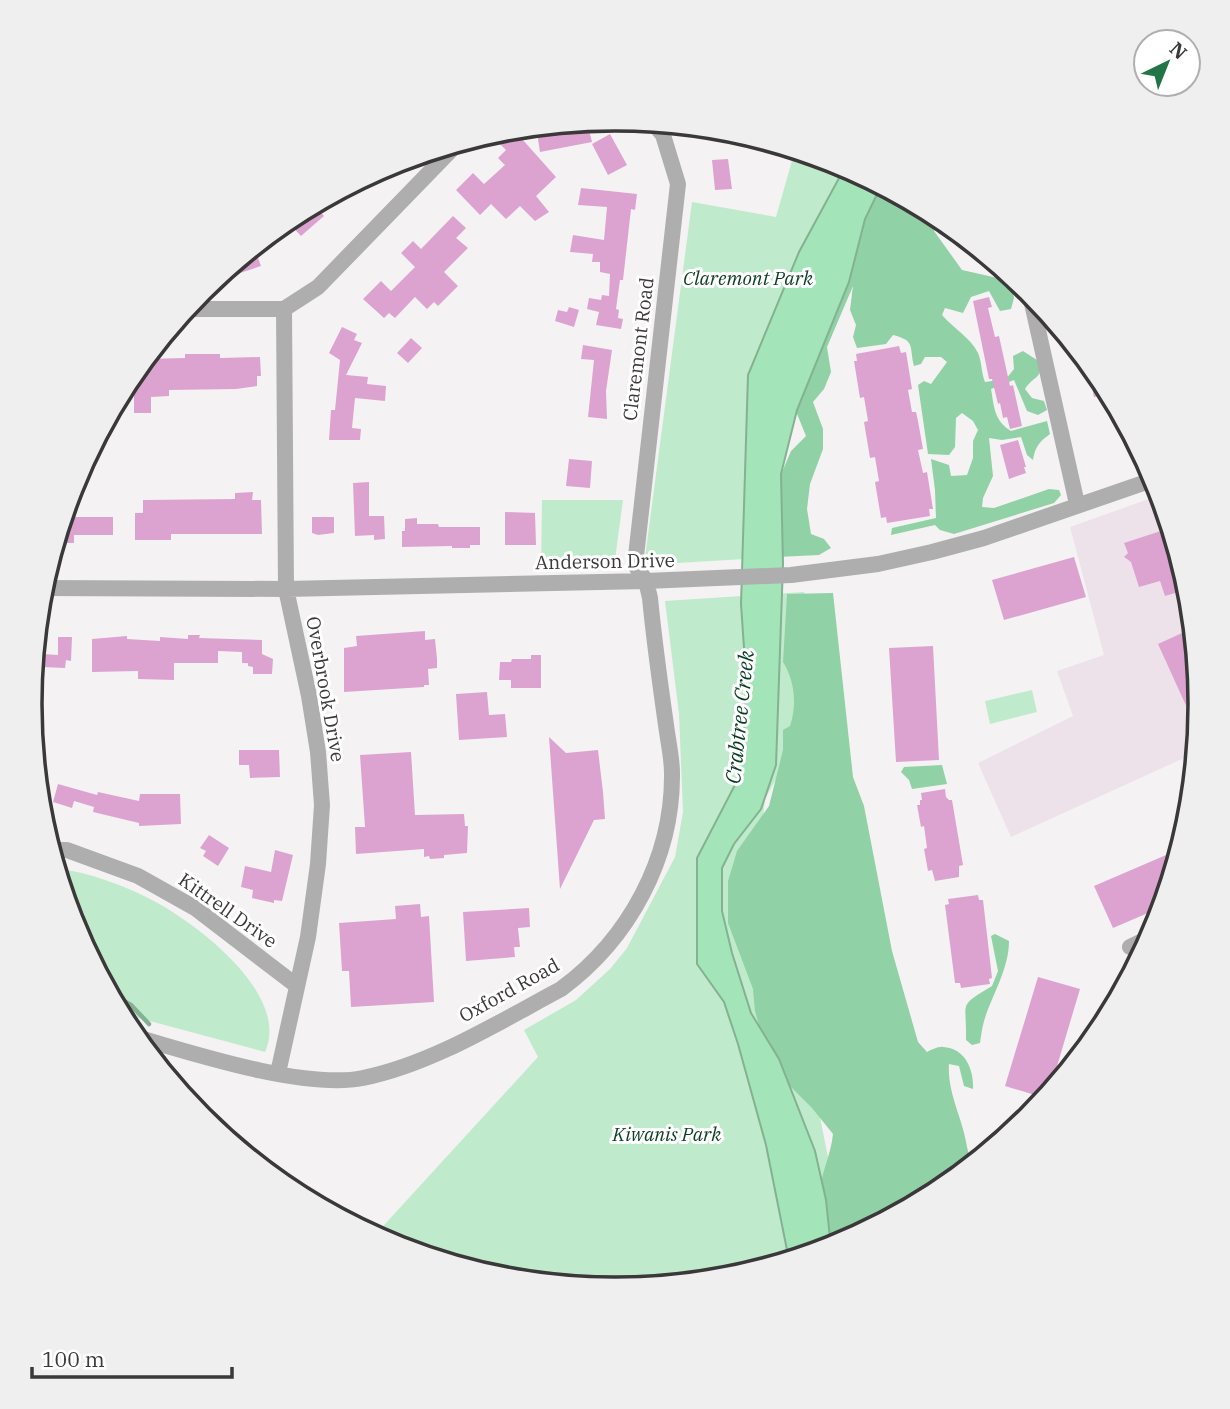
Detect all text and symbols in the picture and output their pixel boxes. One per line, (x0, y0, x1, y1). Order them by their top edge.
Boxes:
north arrow (1132, 28, 1202, 98)
text: N (1165, 37, 1192, 64)
park label: Claremont Park (683, 266, 814, 290)
street label: Claremont Road (617, 276, 659, 422)
street label: Anderson Drive (535, 548, 675, 574)
street label: Overbrook Drive (301, 614, 351, 764)
water label: Crabtree Creek (718, 648, 760, 785)
street label: Kittrell Drive (174, 867, 282, 953)
street label: Oxford Road (455, 953, 563, 1027)
park label: Kiwanis Park (612, 1122, 722, 1146)
scale bar (32, 1336, 231, 1380)
text: 100 m (42, 1345, 105, 1373)

